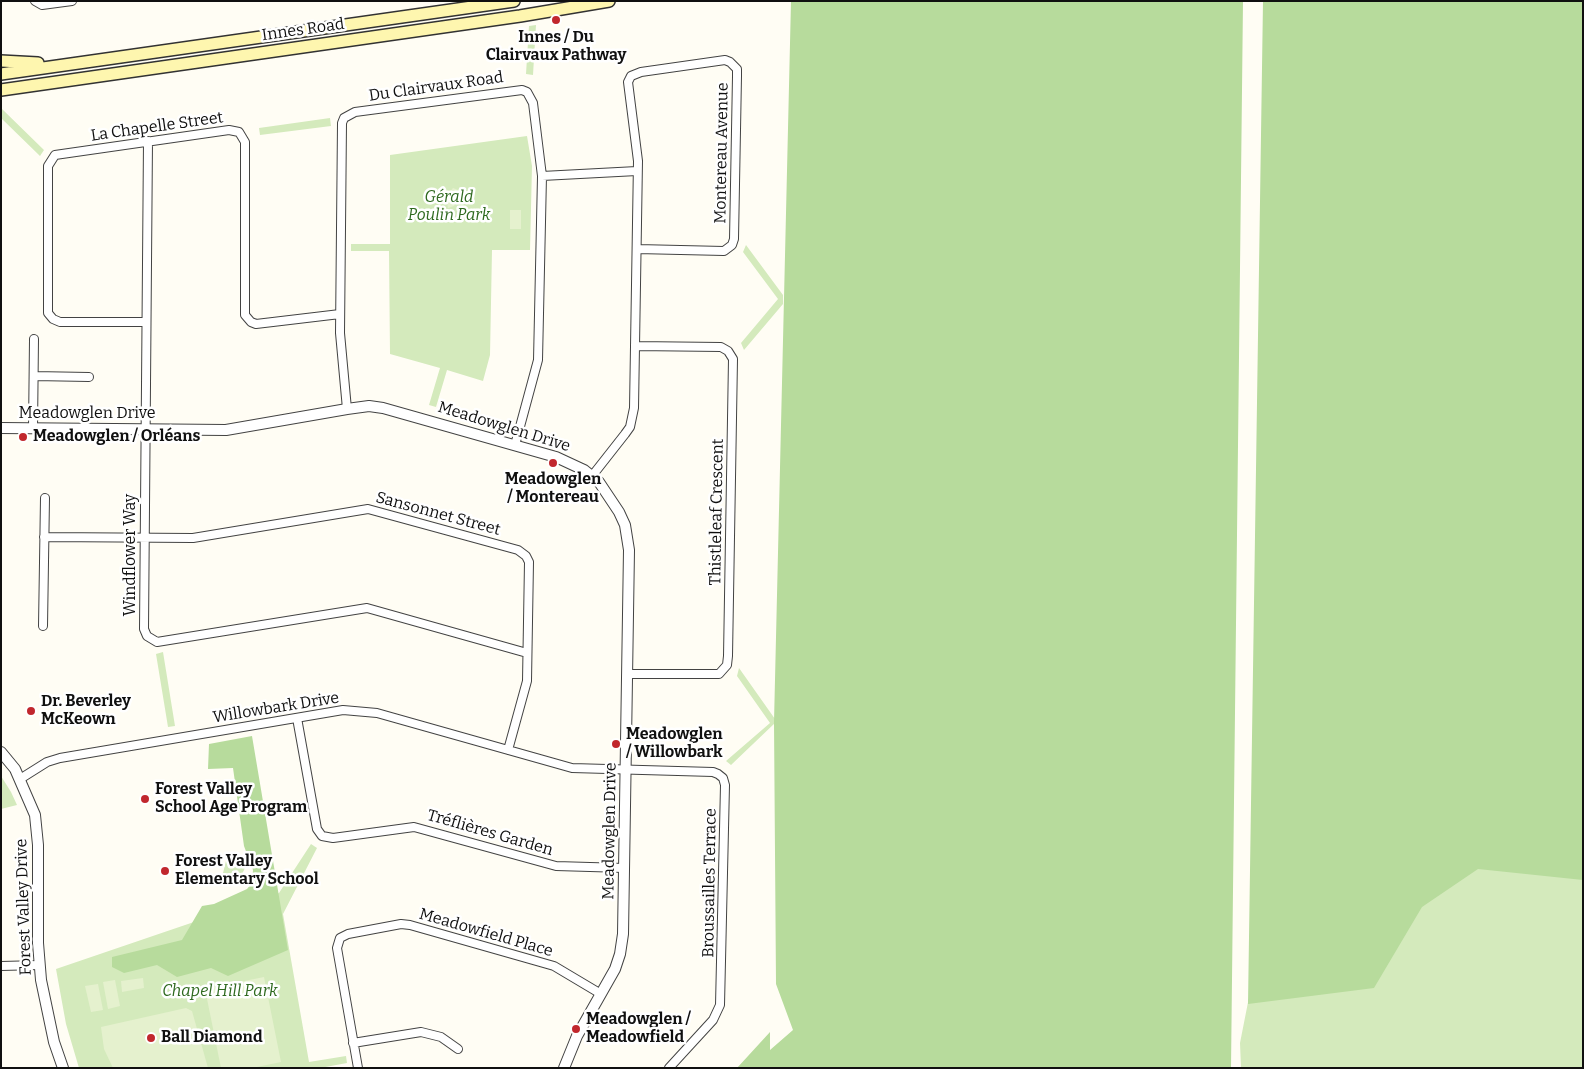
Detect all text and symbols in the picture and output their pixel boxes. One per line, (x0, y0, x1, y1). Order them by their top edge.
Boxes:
marker: Innes / Du Clairvaux Pathway (550, 14, 562, 26)
street label: Innes Road (261, 15, 345, 45)
place label: Innes / Du Clairvaux Pathway (486, 28, 626, 66)
street label: Du Clairvaux Road (367, 68, 505, 106)
street label: Montereau Avenue (711, 82, 733, 224)
street label: La Chapelle Street (89, 108, 225, 146)
park label: Gérald Poulin Park (408, 188, 490, 226)
street label: Meadowglen Drive (436, 398, 572, 456)
street label: Meadowglen Drive (18, 404, 156, 424)
place label: Meadowglen / Orléans (33, 427, 200, 447)
marker: Meadowglen / Orléans (17, 431, 29, 443)
street label: Thistleleaf Crescent (706, 438, 728, 586)
marker: Meadowglen / Montereau (547, 457, 559, 469)
place label: Meadowglen / Montereau (505, 470, 601, 508)
street label: Sansonnet Street (374, 488, 502, 540)
street label: Windflower Way (121, 494, 141, 616)
street label: Willowbark Drive (211, 689, 341, 727)
place label: Dr. Beverley McKeown (41, 692, 131, 730)
marker: Dr. Beverley McKeown (25, 705, 37, 717)
place label: Meadowglen / Willowbark (626, 725, 723, 763)
marker: Meadowglen / Willowbark (610, 738, 622, 750)
street label: Meadowglen Drive (599, 762, 621, 900)
place label: Forest Valley School Age Program (155, 780, 307, 818)
marker: Forest Valley School Age Program (139, 793, 151, 805)
street label: Tréflières Garden (425, 806, 555, 860)
street label: Broussailles Terrace (699, 808, 721, 958)
street label: Forest Valley Drive (12, 838, 36, 976)
place label: Forest Valley Elementary School (175, 852, 319, 890)
marker: Forest Valley Elementary School (159, 865, 171, 877)
street label: Meadowfield Place (417, 905, 555, 961)
park label: Chapel Hill Park (162, 982, 278, 1002)
place label: Meadowglen / Meadowfield (586, 1010, 691, 1048)
marker: Meadowglen / Meadowfield (570, 1023, 582, 1035)
place label: Ball Diamond (161, 1028, 263, 1048)
marker: Ball Diamond (145, 1032, 157, 1044)

